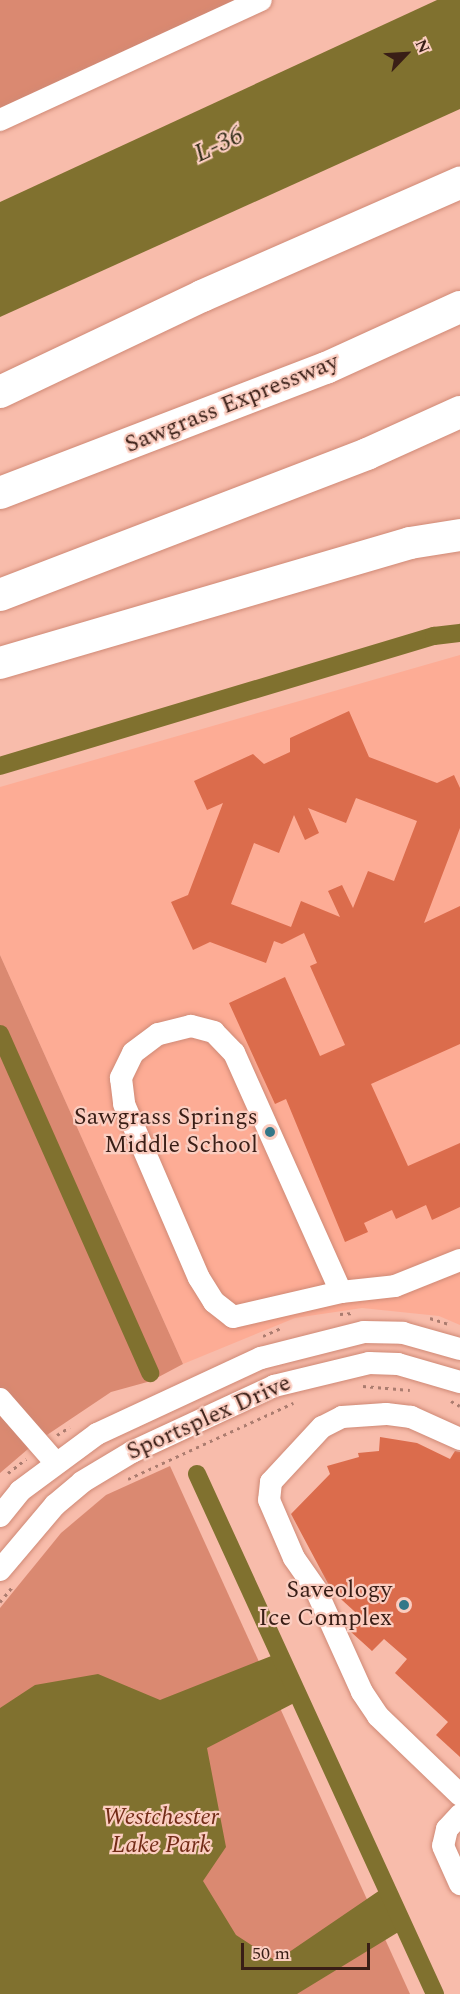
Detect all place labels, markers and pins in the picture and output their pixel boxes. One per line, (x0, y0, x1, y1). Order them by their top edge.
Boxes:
place label: Sawgrass Springs Middle School (74, 1104, 258, 1160)
marker: Sawgrass Springs Middle School (263, 1125, 277, 1139)
place label: Saveology Ice Complex (259, 1577, 392, 1633)
marker: Saveology Ice Complex (397, 1598, 411, 1612)

